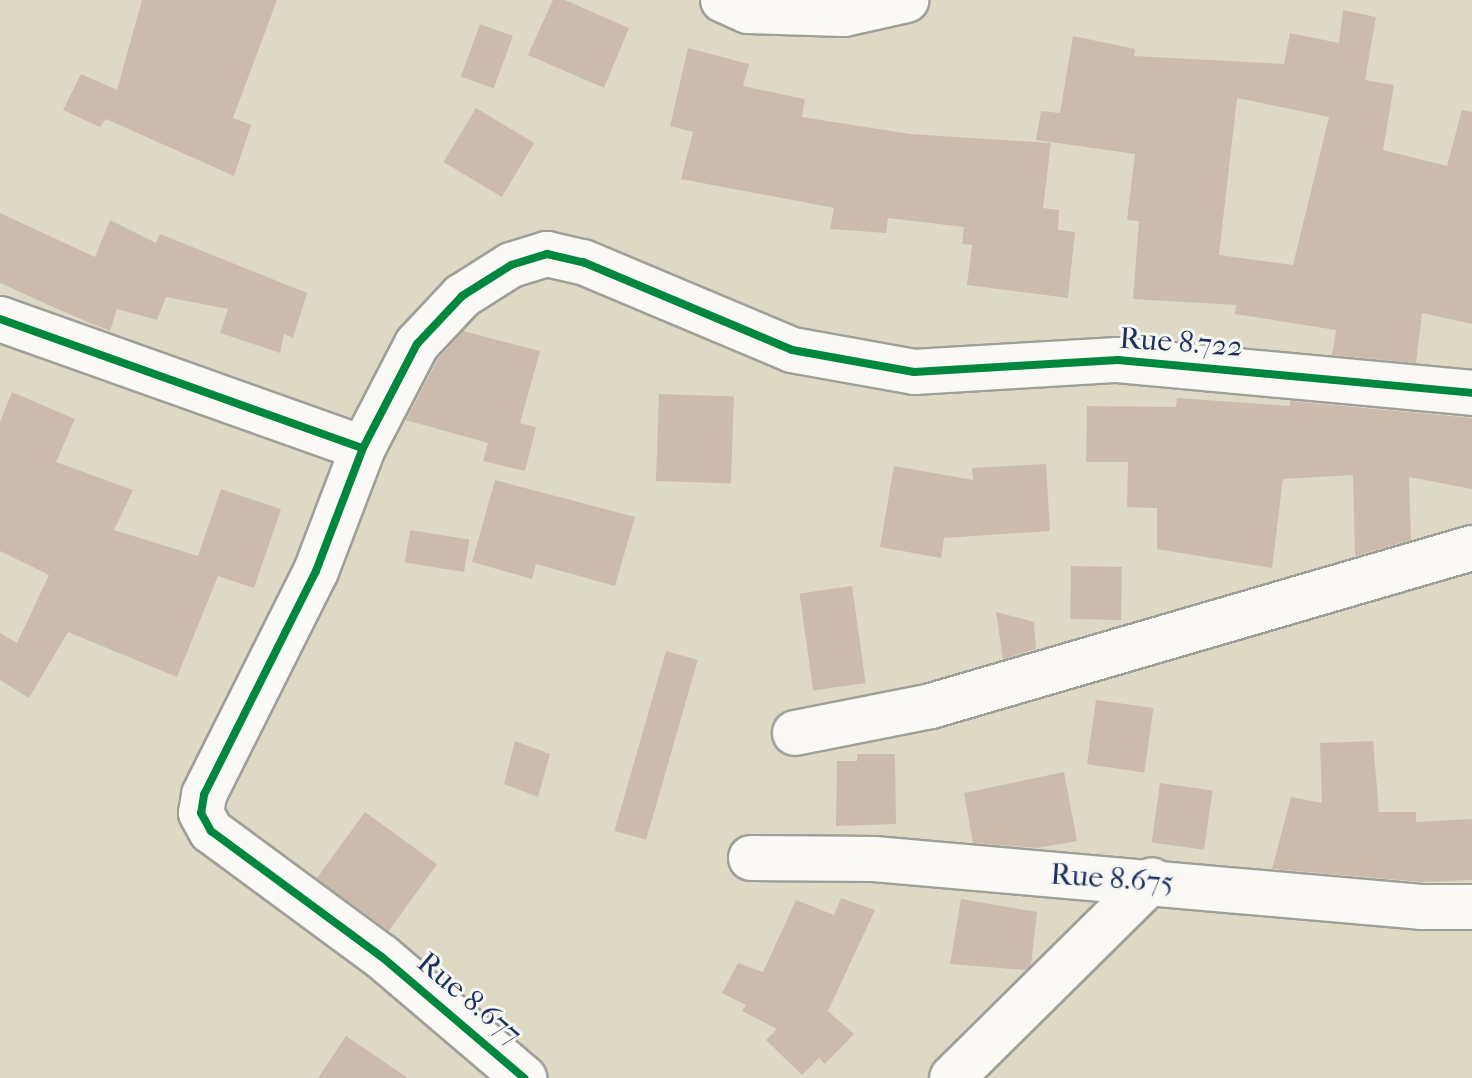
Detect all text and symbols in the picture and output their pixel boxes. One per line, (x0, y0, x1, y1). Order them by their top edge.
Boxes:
street label: Rue 8.722 (1118, 321, 1244, 365)
street label: Rue 8.675 (1049, 857, 1175, 901)
street label: Rue 8.677 (409, 945, 529, 1053)

